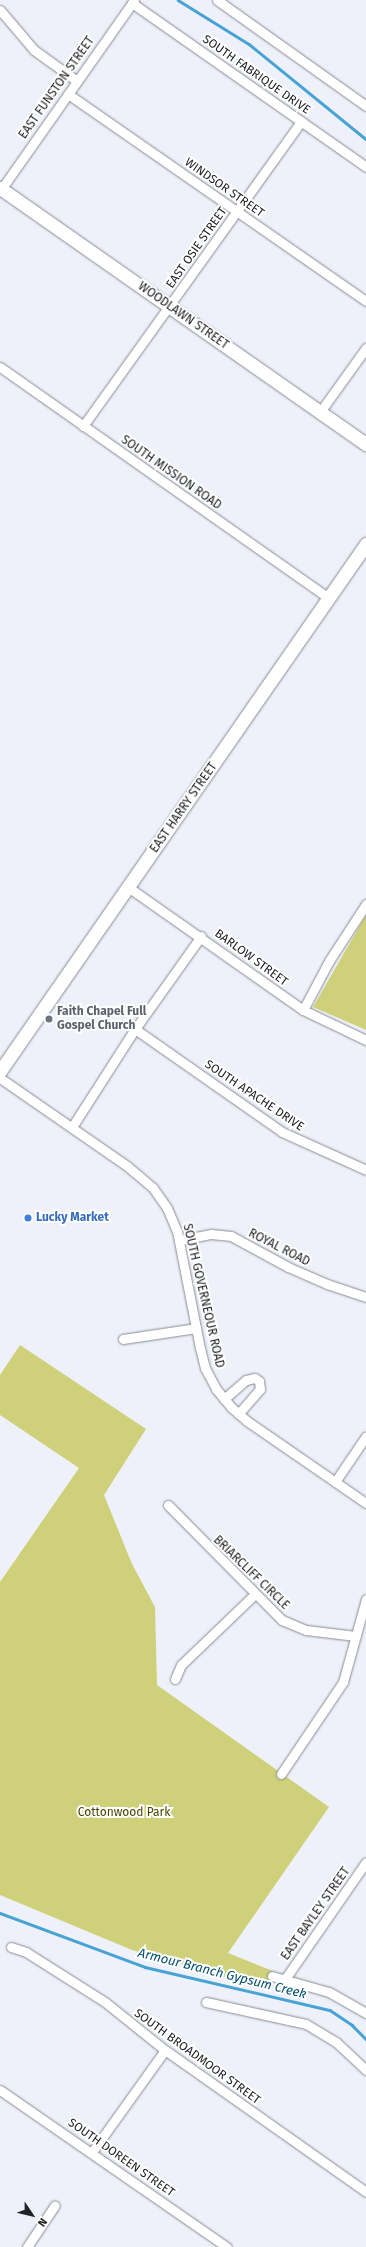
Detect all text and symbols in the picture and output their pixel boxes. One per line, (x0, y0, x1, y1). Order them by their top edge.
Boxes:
street label: SOUTH FABRIQUE DRIVE (199, 32, 313, 118)
street label: EAST FUNSTON STREET (16, 34, 98, 142)
street label: WINDSOR STREET (182, 155, 266, 221)
street label: EAST OSIE STREET (164, 205, 230, 291)
street label: WOODLAWN STREET (135, 279, 231, 353)
street label: SOUTH MISSION ROAD (118, 433, 224, 513)
street label: EAST HARRY STREET (147, 760, 221, 856)
street label: BARLOW STREET (212, 927, 290, 989)
place label: Faith Chapel Full Gospel Church (57, 1005, 146, 1033)
marker: Faith Chapel Full Gospel Church (44, 1014, 54, 1024)
street label: SOUTH APACHE DRIVE (202, 1058, 306, 1134)
place label: Lucky Market (36, 1211, 109, 1225)
marker: Lucky Market (23, 1213, 33, 1223)
street label: SOUTH GOVERNEOUR ROAD (179, 1222, 227, 1370)
street label: ROYAL ROAD (246, 1226, 312, 1270)
street label: BRIARCLIFF CIRCLE (210, 1533, 292, 1613)
park label: Cottonwood Park (78, 1806, 170, 1820)
street label: EAST BAYLEY STREET (279, 1865, 353, 1963)
water label: Armour Branch Gypsum Creek (136, 1946, 308, 2002)
street label: SOUTH BROADMOOR STREET (131, 2006, 263, 2108)
street label: SOUTH DOREEN STREET (65, 2116, 177, 2200)
north arrow (12, 2195, 52, 2235)
text: N (35, 2215, 50, 2229)

